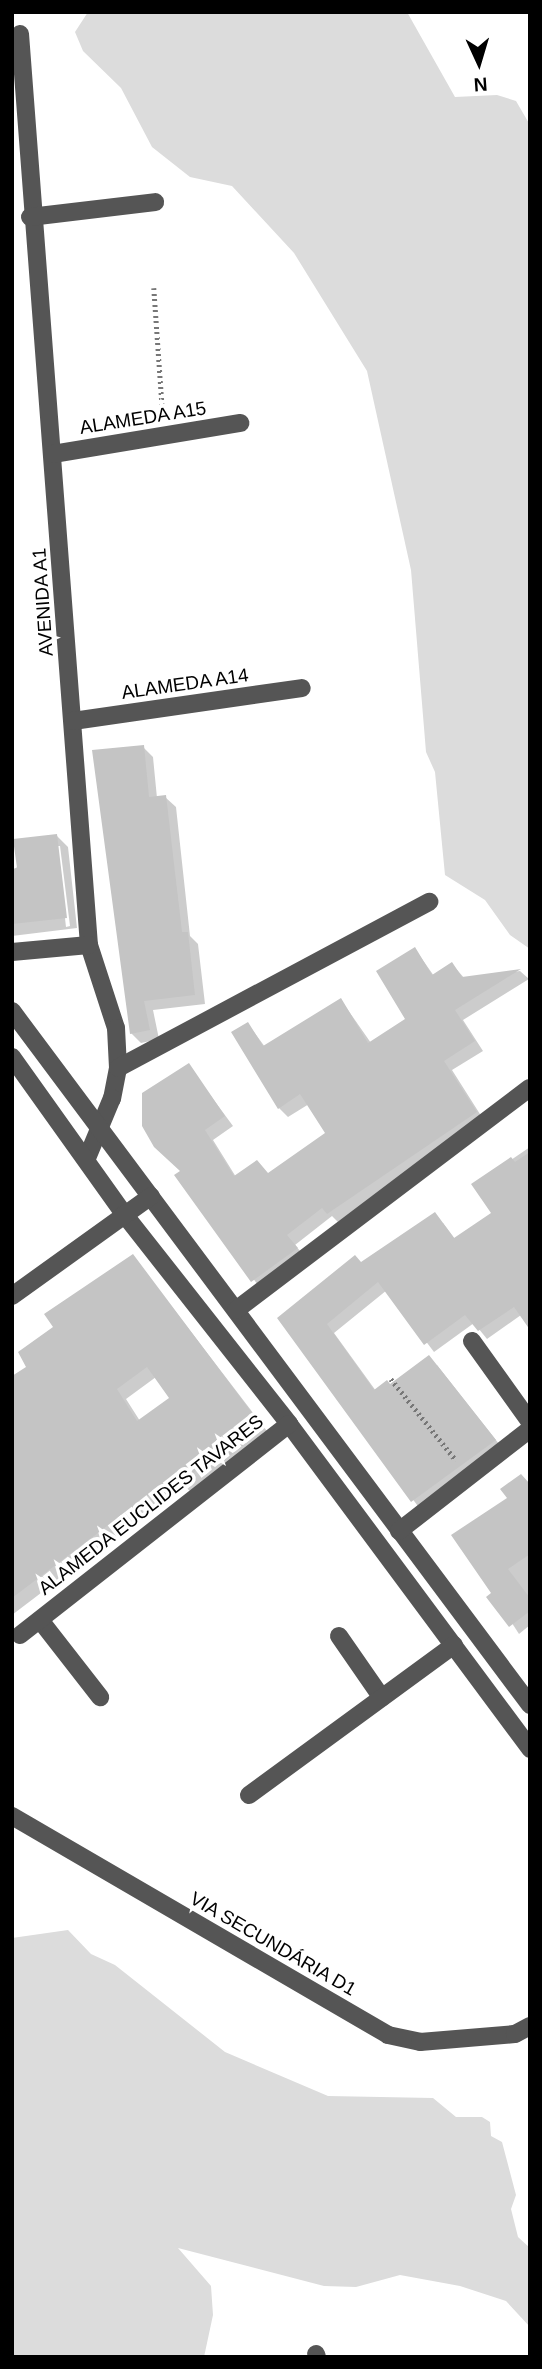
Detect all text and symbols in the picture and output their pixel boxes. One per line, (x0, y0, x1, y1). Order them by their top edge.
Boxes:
north arrow (444, 28, 514, 98)
text: N (473, 73, 488, 95)
street label: ALAMEDA A15 (77, 397, 209, 439)
street label: AVENIDA A1 (28, 546, 58, 658)
street label: ALAMEDA A14 (119, 664, 251, 704)
street label: ALAMEDA EUCLIDES TAVARES (33, 1410, 269, 1600)
street label: VIA SECUNDÁRIA D1 (185, 1887, 361, 2001)

